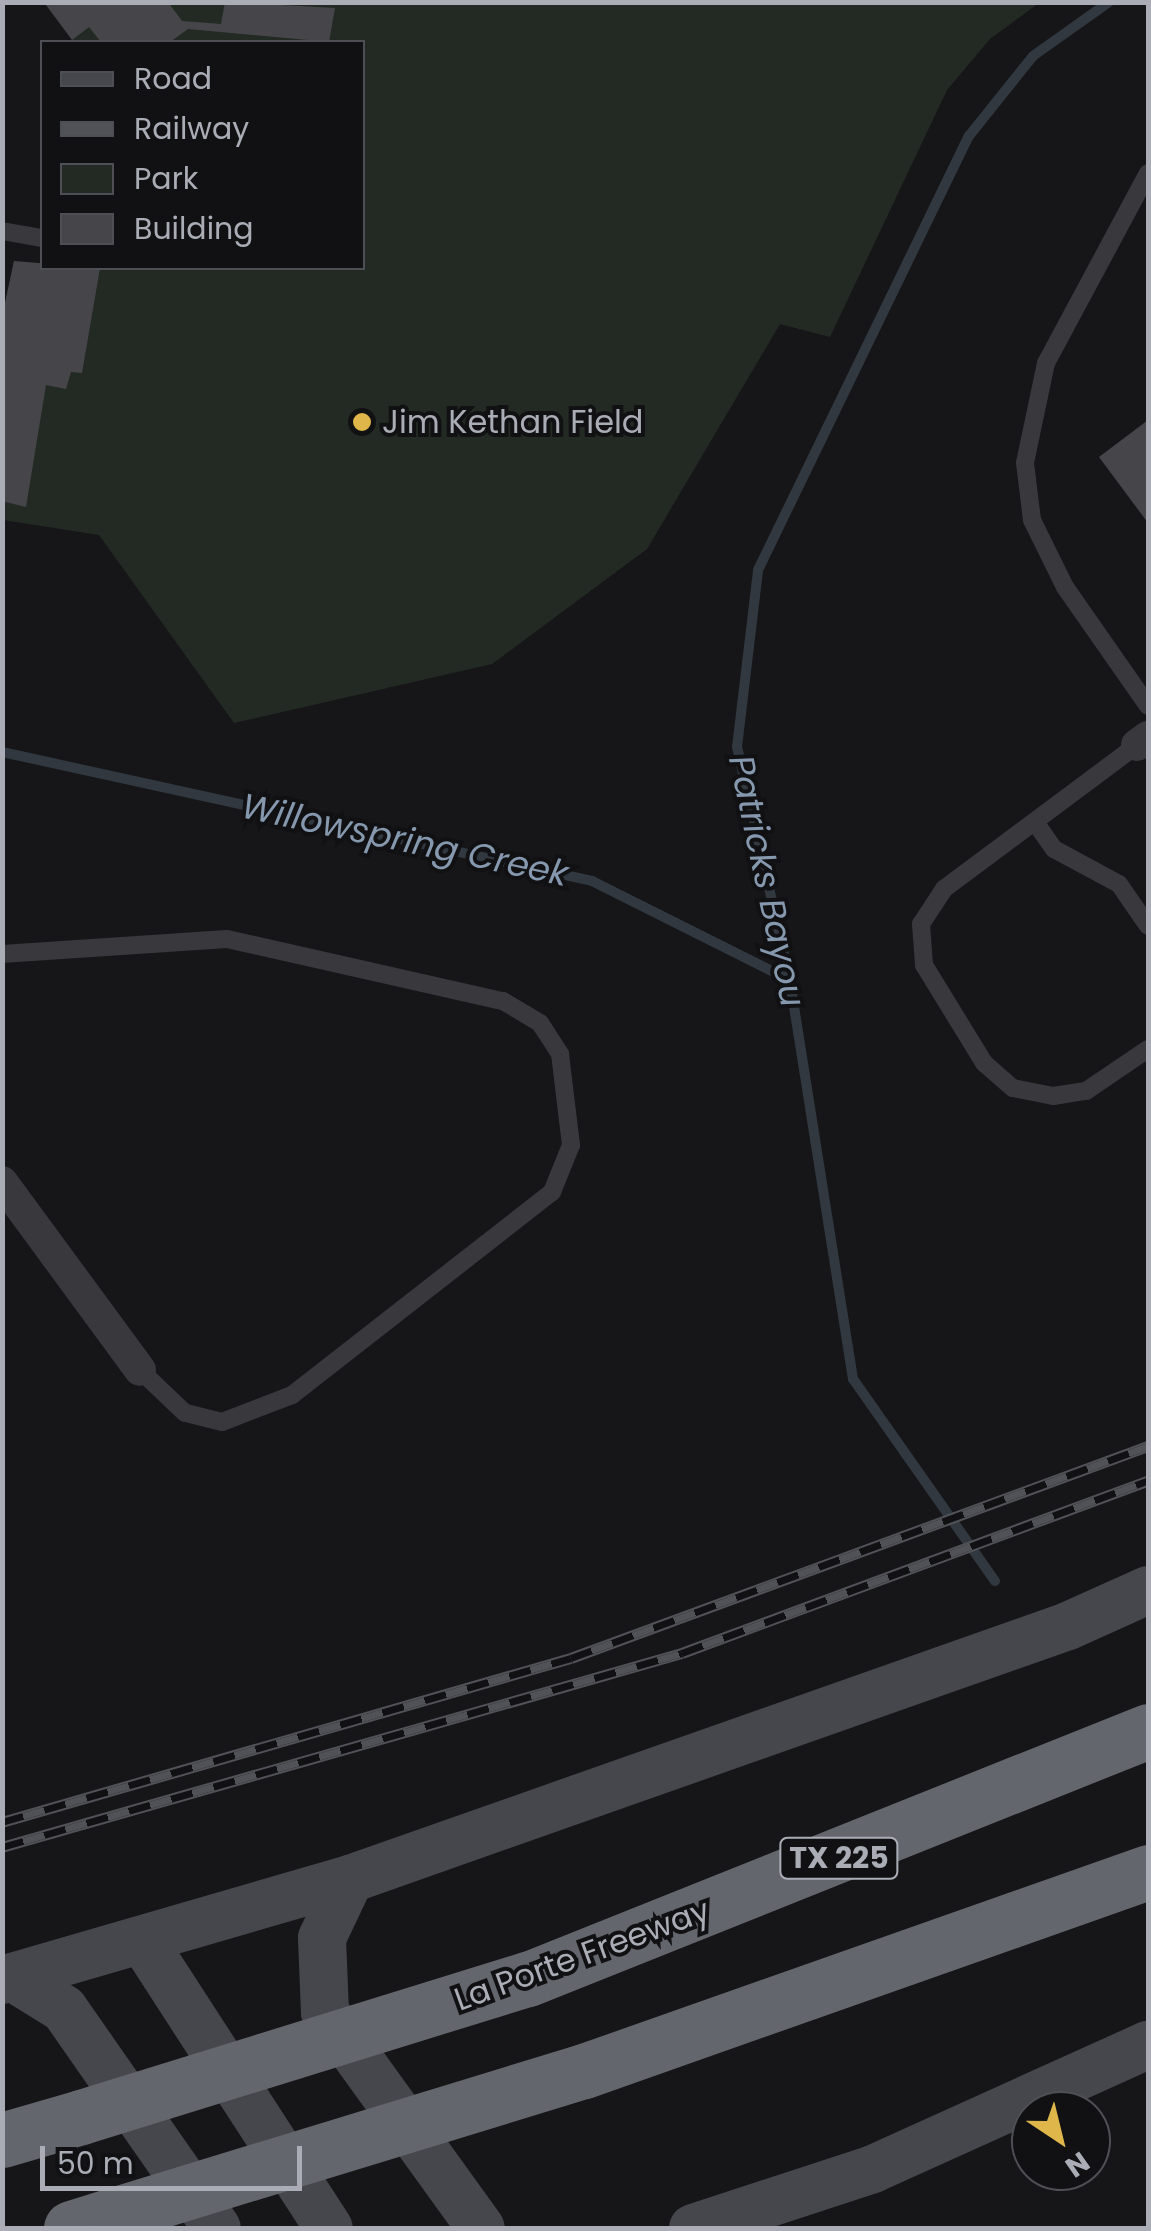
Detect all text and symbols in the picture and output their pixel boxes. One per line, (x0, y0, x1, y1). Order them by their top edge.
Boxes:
legend (40, 40, 365, 270)
text: Road (134, 57, 212, 100)
text: Railway (134, 107, 249, 150)
text: Park (134, 157, 198, 200)
text: Building (134, 207, 254, 250)
place label: Jim Kethan Field (382, 403, 643, 441)
marker: Jim Kethan Field (351, 411, 373, 433)
water label: Patricks Bayou (720, 751, 814, 1011)
water label: Willowspring Creek (238, 785, 572, 895)
road number: TX 225 (779, 1833, 899, 1883)
street label: La Porte Freeway (449, 1891, 715, 2019)
north arrow (1011, 2091, 1111, 2191)
scale bar (45, 2126, 308, 2188)
text: 50 m (57, 2142, 134, 2185)
text: N (1058, 2142, 1097, 2186)

